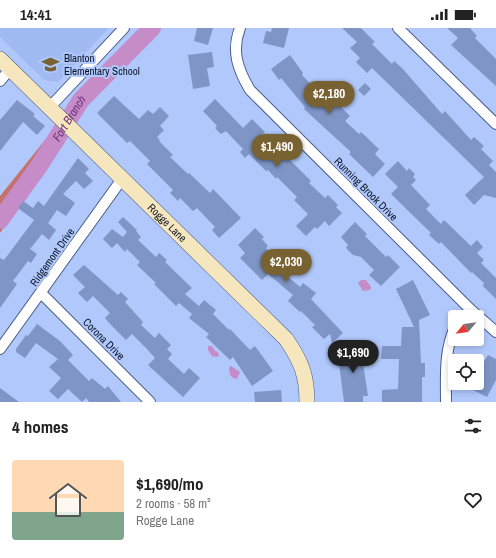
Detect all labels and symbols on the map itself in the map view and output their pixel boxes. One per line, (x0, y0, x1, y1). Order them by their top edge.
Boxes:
place label: Blanton Elementary School (64, 51, 140, 78)
school or university icon: Blanton Elementary School (41, 54, 61, 74)
pin: $2,180 (296, 81, 362, 115)
water label: Fort Branch (49, 92, 89, 144)
pin: $1,490 (244, 134, 310, 168)
street label: Running Brook Drive (331, 154, 401, 224)
street label: Rogge Lane (145, 200, 190, 245)
street label: Ridgemont Drive (27, 225, 77, 289)
pin: $2,030 (253, 249, 319, 283)
north arrow (448, 310, 484, 346)
street label: Corona Drive (80, 315, 128, 363)
pin: $1,690 (320, 340, 386, 374)

